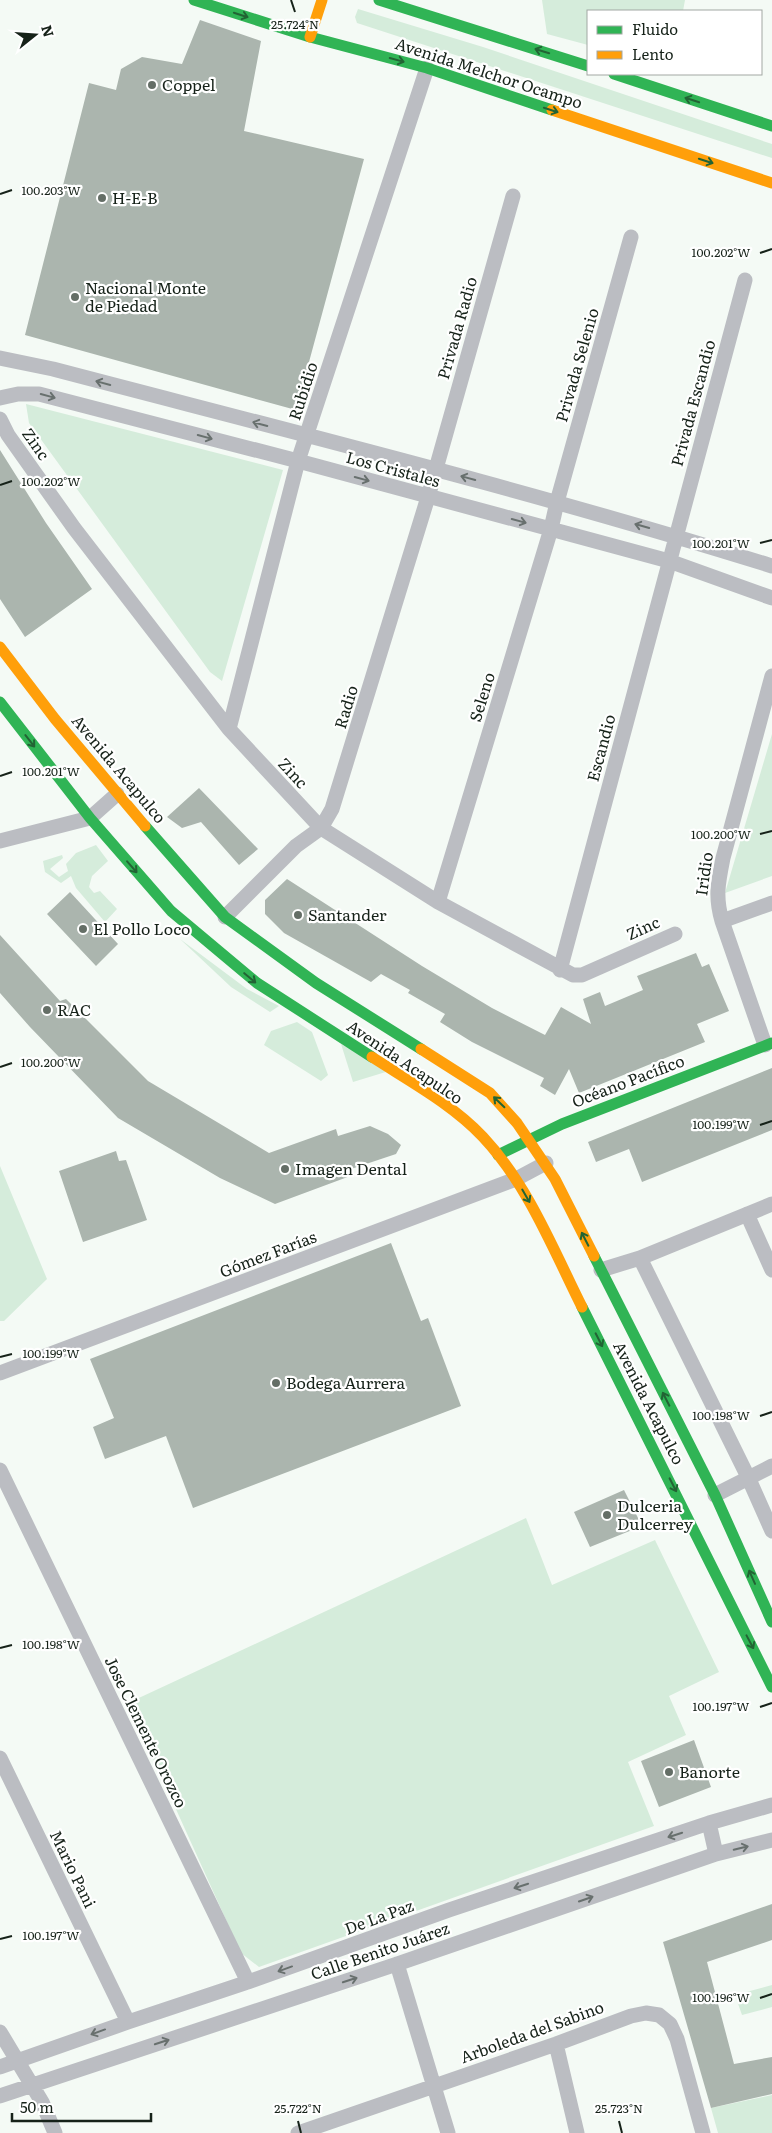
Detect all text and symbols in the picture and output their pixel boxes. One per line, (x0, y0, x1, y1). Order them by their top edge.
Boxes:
north arrow (10, 10, 60, 60)
one-way arrow (232, 10, 248, 20)
legend (587, 10, 762, 75)
text: 25.724°N (271, 15, 319, 33)
text: Fluido (632, 17, 678, 40)
text: N (37, 22, 60, 40)
street label: Avenida Melchor Ocampo (393, 30, 586, 114)
text: Lento (632, 42, 674, 65)
one-way arrow (534, 46, 550, 56)
one-way arrow (388, 56, 404, 65)
place label: Coppel (162, 72, 215, 96)
marker: Coppel (146, 79, 158, 91)
one-way arrow (685, 94, 701, 104)
one-way arrow (543, 105, 559, 115)
one-way arrow (697, 157, 713, 166)
text: 100.203°W (21, 181, 81, 199)
place label: H-E-B (112, 185, 158, 209)
marker: H-E-B (96, 192, 108, 204)
text: 100.202°W (692, 243, 750, 261)
street label: Privada Radio (430, 274, 482, 382)
place label: Nacional Monte de Piedad (85, 275, 206, 317)
marker: Nacional Monte de Piedad (69, 291, 81, 303)
street label: Privada Selenio (548, 305, 604, 425)
street label: Privada Escandio (664, 337, 720, 469)
street label: Rubidio (281, 358, 323, 423)
one-way arrow (96, 377, 112, 387)
one-way arrow (39, 392, 55, 402)
one-way arrow (253, 419, 269, 428)
street label: Zinc (17, 422, 56, 464)
one-way arrow (197, 433, 213, 442)
street label: Los Cristales (344, 444, 443, 492)
text: 100.202°W (22, 472, 80, 490)
one-way arrow (461, 472, 477, 482)
one-way arrow (354, 474, 370, 484)
one-way arrow (511, 516, 527, 526)
one-way arrow (634, 521, 650, 531)
text: 100.201°W (692, 534, 750, 552)
street label: Seleno (462, 669, 500, 725)
street label: Radio (327, 682, 363, 731)
street label: Avenida Acapulco (67, 709, 173, 828)
street label: Escandio (580, 711, 621, 784)
one-way arrow (24, 734, 35, 747)
street label: Zinc (273, 752, 314, 793)
text: 100.201°W (22, 762, 80, 780)
text: 100.200°W (691, 825, 751, 843)
street label: Iridio (688, 850, 718, 897)
one-way arrow (126, 860, 138, 873)
place label: Santander (308, 902, 387, 926)
marker: Santander (292, 909, 304, 921)
street label: Zinc (622, 909, 663, 945)
place label: El Pollo Loco (93, 916, 190, 940)
marker: El Pollo Loco (77, 923, 89, 935)
one-way arrow (243, 972, 256, 983)
place label: RAC (57, 997, 91, 1021)
marker: RAC (41, 1004, 53, 1016)
street label: Avenida Acapulco (343, 1013, 468, 1109)
street label: Océano Pacífico (568, 1048, 687, 1113)
text: 100.200°W (21, 1053, 81, 1071)
one-way arrow (493, 1096, 505, 1108)
text: 100.199°W (692, 1115, 750, 1133)
place label: Imagen Dental (295, 1156, 407, 1180)
marker: Imagen Dental (279, 1163, 291, 1175)
one-way arrow (521, 1188, 531, 1202)
street label: Gómez Farías (216, 1224, 320, 1283)
one-way arrow (580, 1231, 590, 1246)
one-way arrow (595, 1333, 605, 1348)
street label: Avenida Acapulco (608, 1337, 691, 1468)
text: 100.199°W (22, 1344, 80, 1362)
place label: Bodega Aurrera (286, 1370, 405, 1394)
marker: Bodega Aurrera (270, 1377, 282, 1389)
one-way arrow (661, 1392, 671, 1407)
text: 100.198°W (692, 1406, 750, 1424)
one-way arrow (668, 1478, 678, 1493)
place label: Dulceria Dulcerrey (617, 1493, 694, 1535)
marker: Dulceria Dulcerrey (601, 1509, 613, 1521)
one-way arrow (746, 1570, 756, 1585)
text: 100.198°W (22, 1635, 80, 1653)
one-way arrow (745, 1635, 755, 1650)
street label: Jose Clemente Orozco (100, 1652, 194, 1811)
text: 100.197°W (693, 1697, 749, 1715)
place label: Banorte (679, 1759, 740, 1783)
marker: Banorte (663, 1766, 675, 1778)
street label: Mario Pani (45, 1826, 103, 1911)
one-way arrow (668, 1830, 684, 1840)
one-way arrow (732, 1843, 748, 1852)
one-way arrow (514, 1882, 529, 1891)
street label: De La Paz (341, 1892, 417, 1940)
one-way arrow (578, 1894, 594, 1903)
street label: Calle Benito Juárez (307, 1915, 452, 1985)
text: 100.197°W (23, 1926, 79, 1944)
one-way arrow (278, 1965, 294, 1974)
one-way arrow (342, 1975, 357, 1984)
text: 100.196°W (692, 1988, 750, 2006)
street label: Arboleda del Sabino (456, 1994, 607, 2068)
one-way arrow (91, 2028, 107, 2037)
one-way arrow (154, 2037, 170, 2046)
scale bar (12, 2090, 151, 2122)
text: 50 m (20, 2095, 54, 2118)
text: 25.722°N (274, 2099, 322, 2117)
text: 25.723°N (595, 2099, 643, 2117)

